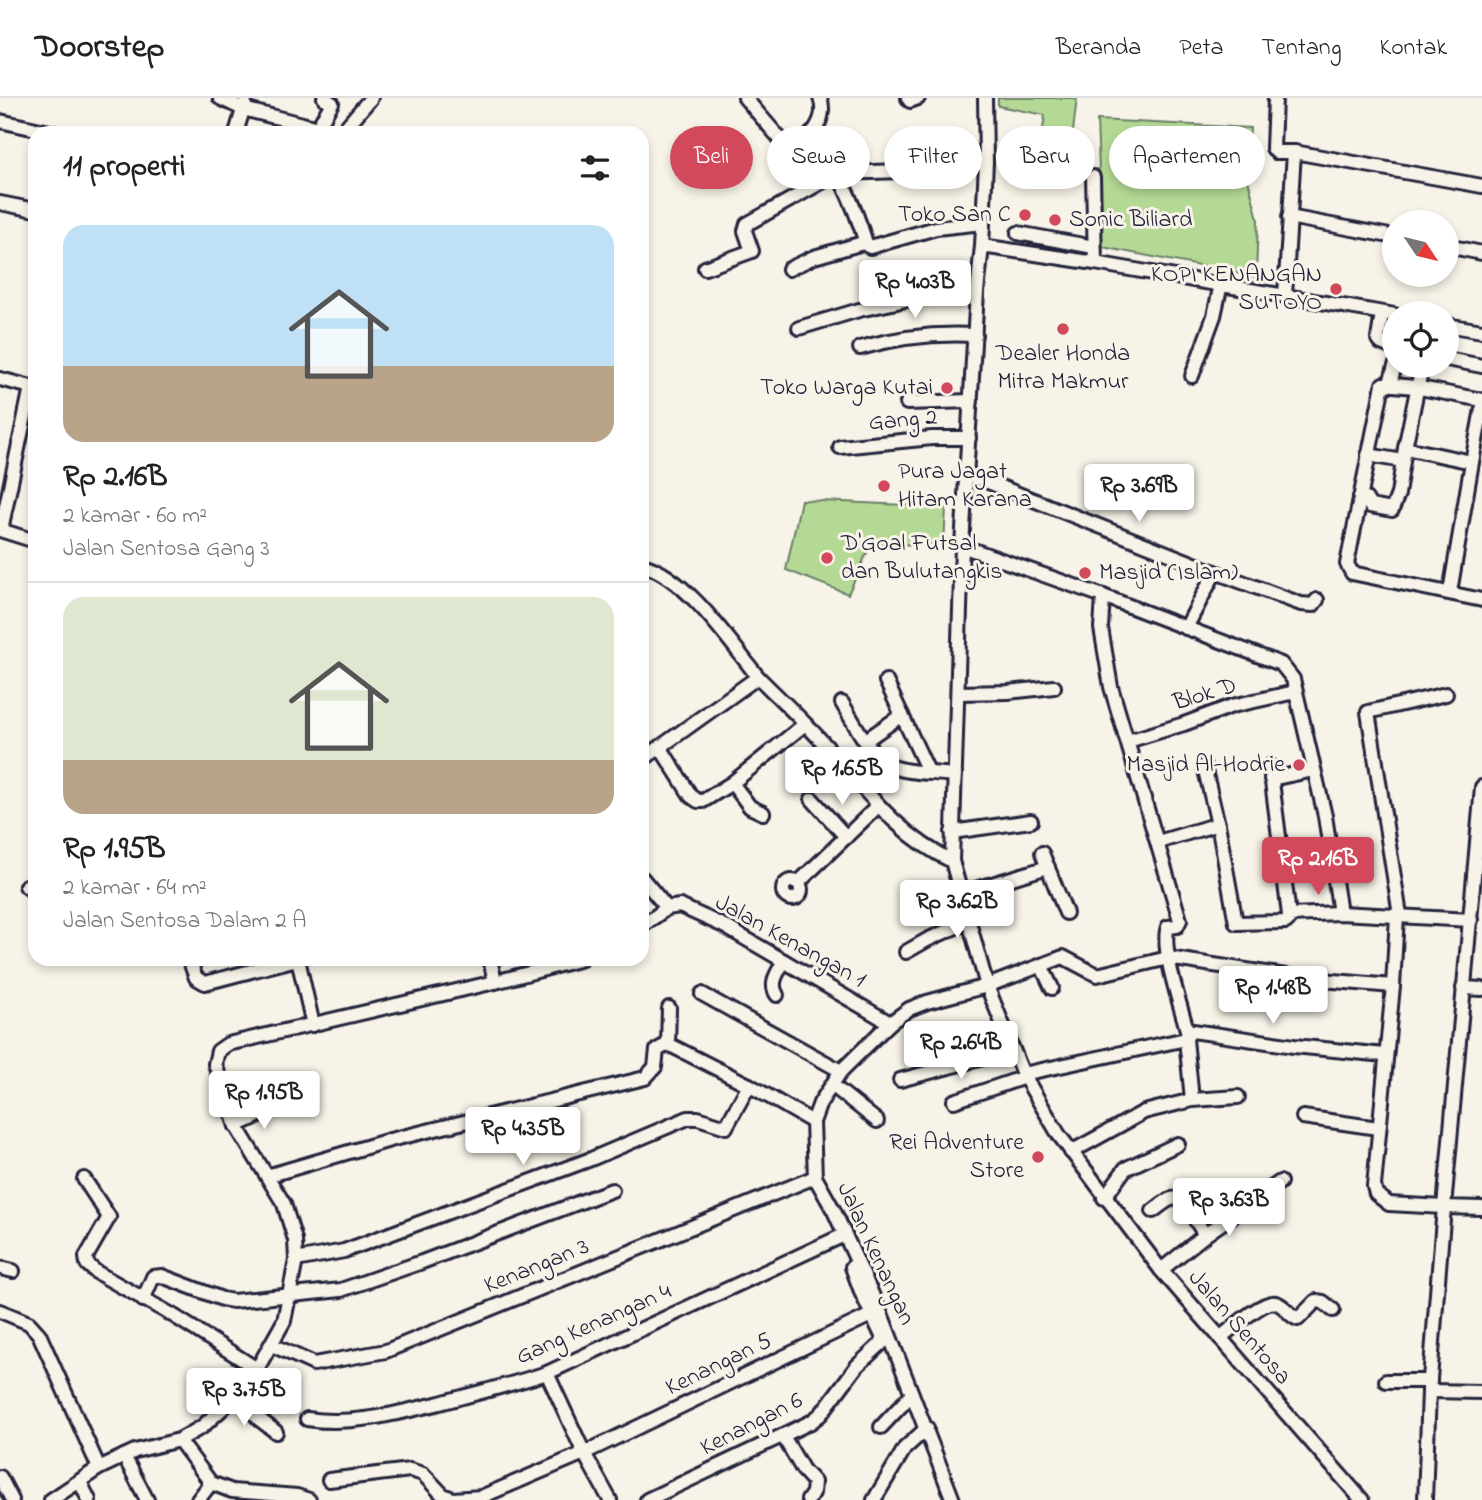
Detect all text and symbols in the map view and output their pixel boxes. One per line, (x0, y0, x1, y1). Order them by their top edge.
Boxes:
text: Doorstep (35, 24, 164, 72)
text: Beranda (1056, 31, 1141, 66)
text: Peta (1179, 31, 1224, 66)
text: Tentang (1262, 31, 1342, 66)
text: Kontak (1380, 31, 1447, 66)
chip: Beli (670, 126, 753, 189)
chip: Sewa (767, 126, 870, 189)
chip: Filter (884, 126, 982, 189)
chip: Baru (996, 126, 1095, 189)
chip: Apartemen (1109, 126, 1265, 189)
text: 11 properti (63, 146, 185, 190)
icon: filters (576, 149, 614, 187)
place label: Toko San C (898, 198, 1011, 233)
place label: Sonic Biliard (1069, 203, 1193, 238)
marker: Toko San C (1017, 207, 1033, 223)
north arrow (1382, 210, 1460, 287)
map controls (1382, 210, 1459, 378)
marker: Sonic Biliard (1047, 212, 1063, 228)
place label: KOPI KENANGAN SUTOYO (1151, 258, 1322, 321)
pin: Rp 4.03B (843, 260, 987, 320)
text: Rp 4.03B (875, 266, 955, 299)
icon: home (276, 271, 402, 397)
marker: KOPI KENANGAN SUTOYO (1328, 281, 1344, 297)
button: locate (1382, 301, 1459, 378)
marker: Dealer Honda Mitra Makmur (1055, 321, 1071, 337)
place label: Dealer Honda Mitra Makmur (995, 337, 1130, 400)
place label: Toko Warga Kutai (760, 371, 933, 406)
marker: Toko Warga Kutai (939, 380, 955, 396)
street label: Gang 2 (867, 401, 939, 441)
place label: Pura Jagat Hitam Karana (898, 455, 1032, 518)
text: Rp 2.16B (63, 456, 167, 500)
pin: Rp 3.69B (1067, 464, 1211, 524)
text: Rp 3.69B (1100, 470, 1178, 503)
marker: Pura Jagat Hitam Karana (876, 478, 892, 494)
text: 2 kamar · 60 m² (63, 500, 207, 533)
place label: D'Goal Futsal dan Bulutangkis (840, 527, 1003, 590)
text: Jalan Sentosa Gang 3 (63, 533, 270, 566)
marker: D'Goal Futsal dan Bulutangkis (819, 550, 835, 566)
place label: Masjid (Islam) (1099, 556, 1238, 591)
marker: Masjid (Islam) (1077, 565, 1093, 581)
icon: home (276, 643, 402, 769)
street label: Blok D (1168, 669, 1241, 721)
pin: Rp 1.65B (770, 748, 914, 807)
place label: Masjid Al-Hodrie (1126, 748, 1285, 783)
text: Rp 1.65B (801, 753, 883, 786)
marker: Masjid Al-Hodrie (1291, 757, 1307, 773)
text: Rp 1.95B (63, 828, 165, 872)
pin: Rp 2.16B (1246, 838, 1390, 897)
text: Rp 2.16B (1278, 843, 1358, 876)
text: 2 kamar · 64 m² (63, 872, 207, 905)
pin: Rp 3.62B (885, 880, 1029, 940)
street label: Jalan Kenangan 1 (708, 886, 872, 998)
text: Rp 3.62B (916, 886, 998, 919)
text: Jalan Sentosa Dalam 2 A (63, 905, 307, 938)
pin: Rp 1.48B (1201, 967, 1345, 1026)
text: Rp 1.48B (1235, 972, 1311, 1005)
pin: Rp 2.64B (889, 1021, 1033, 1081)
text: Rp 2.64B (920, 1027, 1002, 1060)
pin: Rp 1.95B (192, 1072, 336, 1131)
text: Rp 1.95B (225, 1077, 303, 1110)
pin: Rp 4.35B (451, 1108, 595, 1167)
text: Rp 4.35B (481, 1113, 565, 1146)
place label: Rei Adventure Store (889, 1126, 1024, 1189)
marker: Rei Adventure Store (1030, 1149, 1046, 1165)
street label: Jalan Kenangan (827, 1177, 923, 1331)
pin: Rp 3.63B (1157, 1178, 1301, 1238)
text: Rp 3.63B (1189, 1184, 1269, 1217)
street label: Kenangan 3 (479, 1230, 595, 1304)
street label: Jalan Sentosa (1179, 1262, 1299, 1394)
street label: Gang Kenangan 4 (511, 1275, 678, 1375)
street label: Kenangan 5 (660, 1324, 778, 1406)
pin: Rp 3.75B (172, 1368, 316, 1428)
text: Rp 3.75B (202, 1374, 286, 1407)
street label: Kenangan 6 (695, 1384, 810, 1466)

